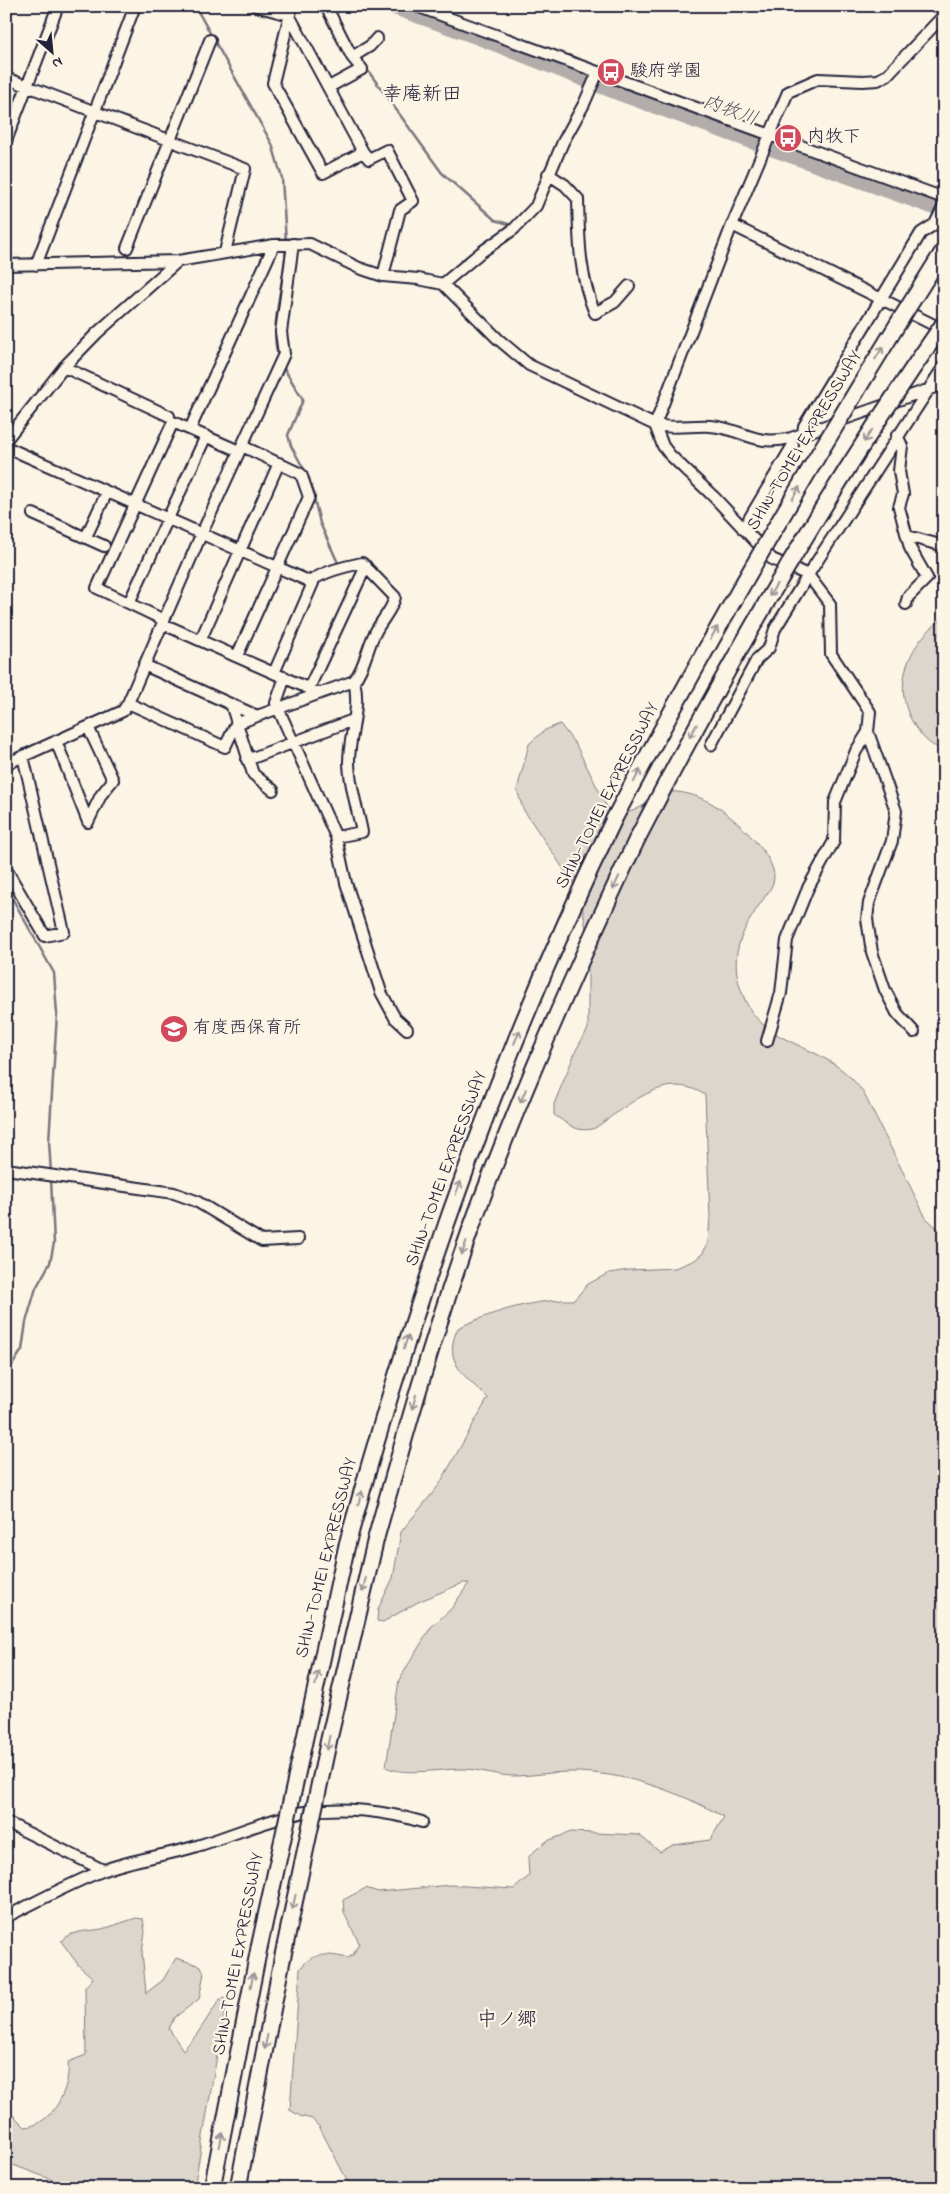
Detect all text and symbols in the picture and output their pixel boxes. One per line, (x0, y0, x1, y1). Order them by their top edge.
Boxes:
north arrow (28, 28, 78, 78)
text: N (48, 51, 66, 74)
bus stop icon: 駿府学園 (596, 57, 626, 87)
place label: 駿府学園 (630, 59, 702, 85)
district label: 幸庵新田 (382, 81, 462, 110)
water label: 内牧川 (699, 89, 761, 133)
bus stop icon: 内牧下 (773, 123, 803, 153)
place label: 内牧下 (807, 125, 861, 151)
street label: SHIN-TOMEI EXPRESSWAY (741, 346, 870, 536)
one-way arrow (875, 347, 885, 361)
one-way arrow (863, 429, 873, 443)
one-way arrow (791, 486, 801, 500)
one-way arrow (768, 582, 778, 596)
one-way arrow (710, 626, 719, 641)
street label: SHIN-TOMEI EXPRESSWAY (550, 698, 667, 894)
one-way arrow (688, 723, 698, 738)
one-way arrow (633, 769, 642, 784)
one-way arrow (611, 875, 620, 890)
school or university icon: 有度西保育所 (159, 1014, 189, 1044)
place label: 有度西保育所 (193, 1016, 301, 1042)
one-way arrow (513, 1030, 523, 1045)
street label: SHIN-TOMEI EXPRESSWAY (400, 1067, 495, 1270)
one-way arrow (518, 1088, 527, 1103)
one-way arrow (454, 1181, 463, 1196)
one-way arrow (459, 1240, 468, 1255)
one-way arrow (401, 1334, 411, 1350)
one-way arrow (409, 1394, 419, 1410)
street label: SHIN-TOMEI EXPRESSWAY (289, 1454, 365, 1661)
one-way arrow (356, 1490, 365, 1506)
one-way arrow (359, 1576, 368, 1592)
one-way arrow (313, 1671, 322, 1687)
one-way arrow (323, 1735, 332, 1751)
street label: SHIN-TOMEI EXPRESSWAY (207, 1850, 272, 2057)
one-way arrow (289, 1894, 298, 1910)
one-way arrow (248, 1973, 258, 1989)
district label: 中ノ郷 (477, 2006, 537, 2035)
one-way arrow (261, 2034, 270, 2050)
one-way arrow (217, 2132, 227, 2148)

